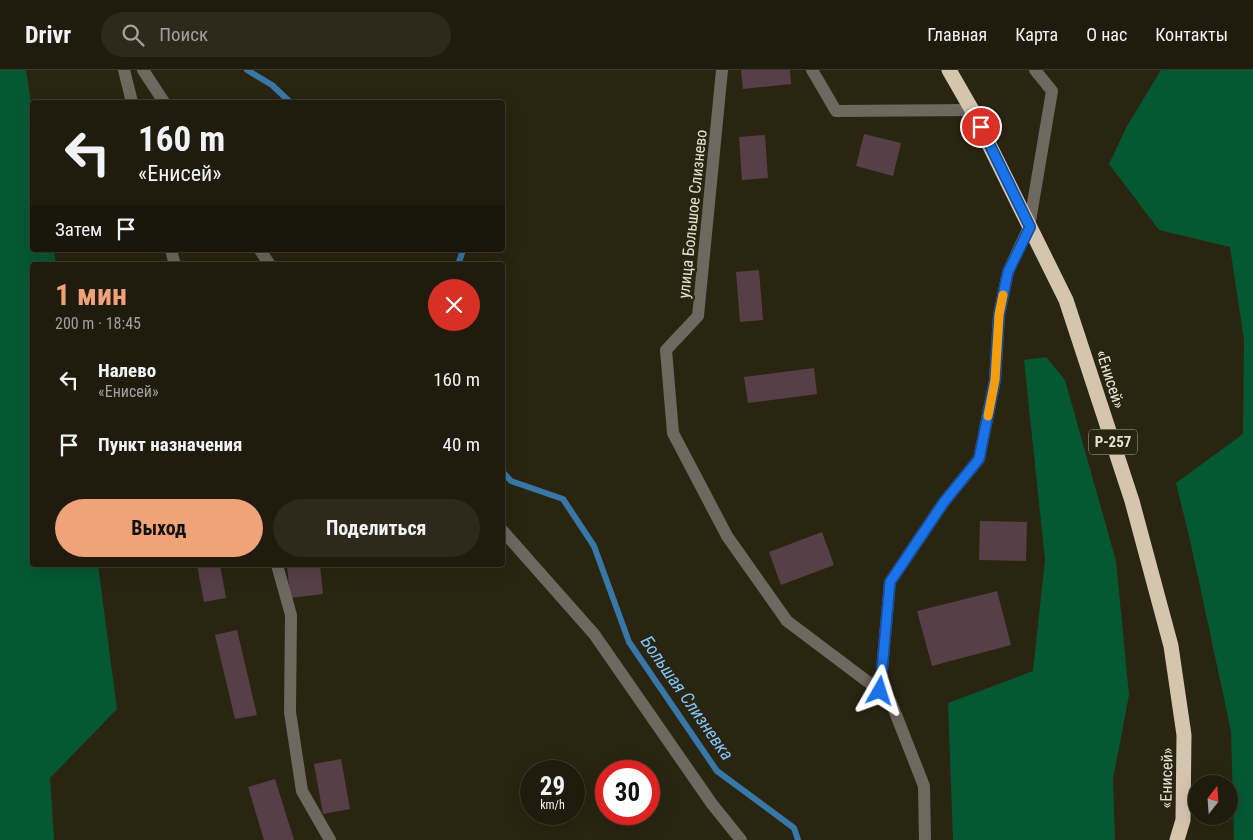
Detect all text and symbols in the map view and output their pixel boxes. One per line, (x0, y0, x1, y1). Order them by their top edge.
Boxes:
search box (101, 12, 451, 57)
text: Drivr (25, 21, 71, 49)
icon: search (119, 21, 147, 49)
text: Поиск (159, 23, 208, 46)
text: Главная (927, 24, 987, 45)
text: Карта (1015, 24, 1058, 45)
text: О нас (1086, 24, 1127, 45)
text: Контакты (1155, 24, 1228, 45)
pin (960, 106, 1002, 148)
icon: arrive (967, 113, 995, 141)
text: 160 m (138, 119, 225, 160)
icon: left (55, 120, 120, 185)
street label: улица Большое Слизнево (674, 129, 711, 299)
text: «Енисей» (138, 161, 221, 186)
icon: arrive (112, 215, 140, 243)
text: Затем (55, 218, 102, 241)
text: 1 мин (55, 277, 127, 312)
button: close (428, 279, 480, 331)
text: 200 m · 18:45 (55, 314, 141, 333)
street label: «Енисей» (1092, 347, 1129, 411)
text: Налево (98, 359, 156, 382)
icon: left (55, 366, 83, 394)
text: 160 m (433, 368, 480, 391)
text: «Енисей» (98, 382, 159, 401)
road number: Р-257 (1089, 430, 1137, 454)
icon: arrive (55, 431, 83, 459)
text: Пункт назначения (98, 433, 242, 456)
text: 40 m (443, 433, 480, 456)
button: Выход (55, 499, 263, 557)
button: Поделиться (273, 499, 480, 557)
water label: Большая Слизневка (637, 632, 738, 764)
position arrow (853, 664, 905, 716)
street label: «Енисей» (1156, 747, 1177, 808)
speed limit sign: 30 (595, 760, 660, 825)
text: 29 (540, 772, 565, 801)
north arrow (1188, 775, 1238, 825)
map controls (1188, 775, 1238, 825)
text: km/h (540, 798, 565, 812)

